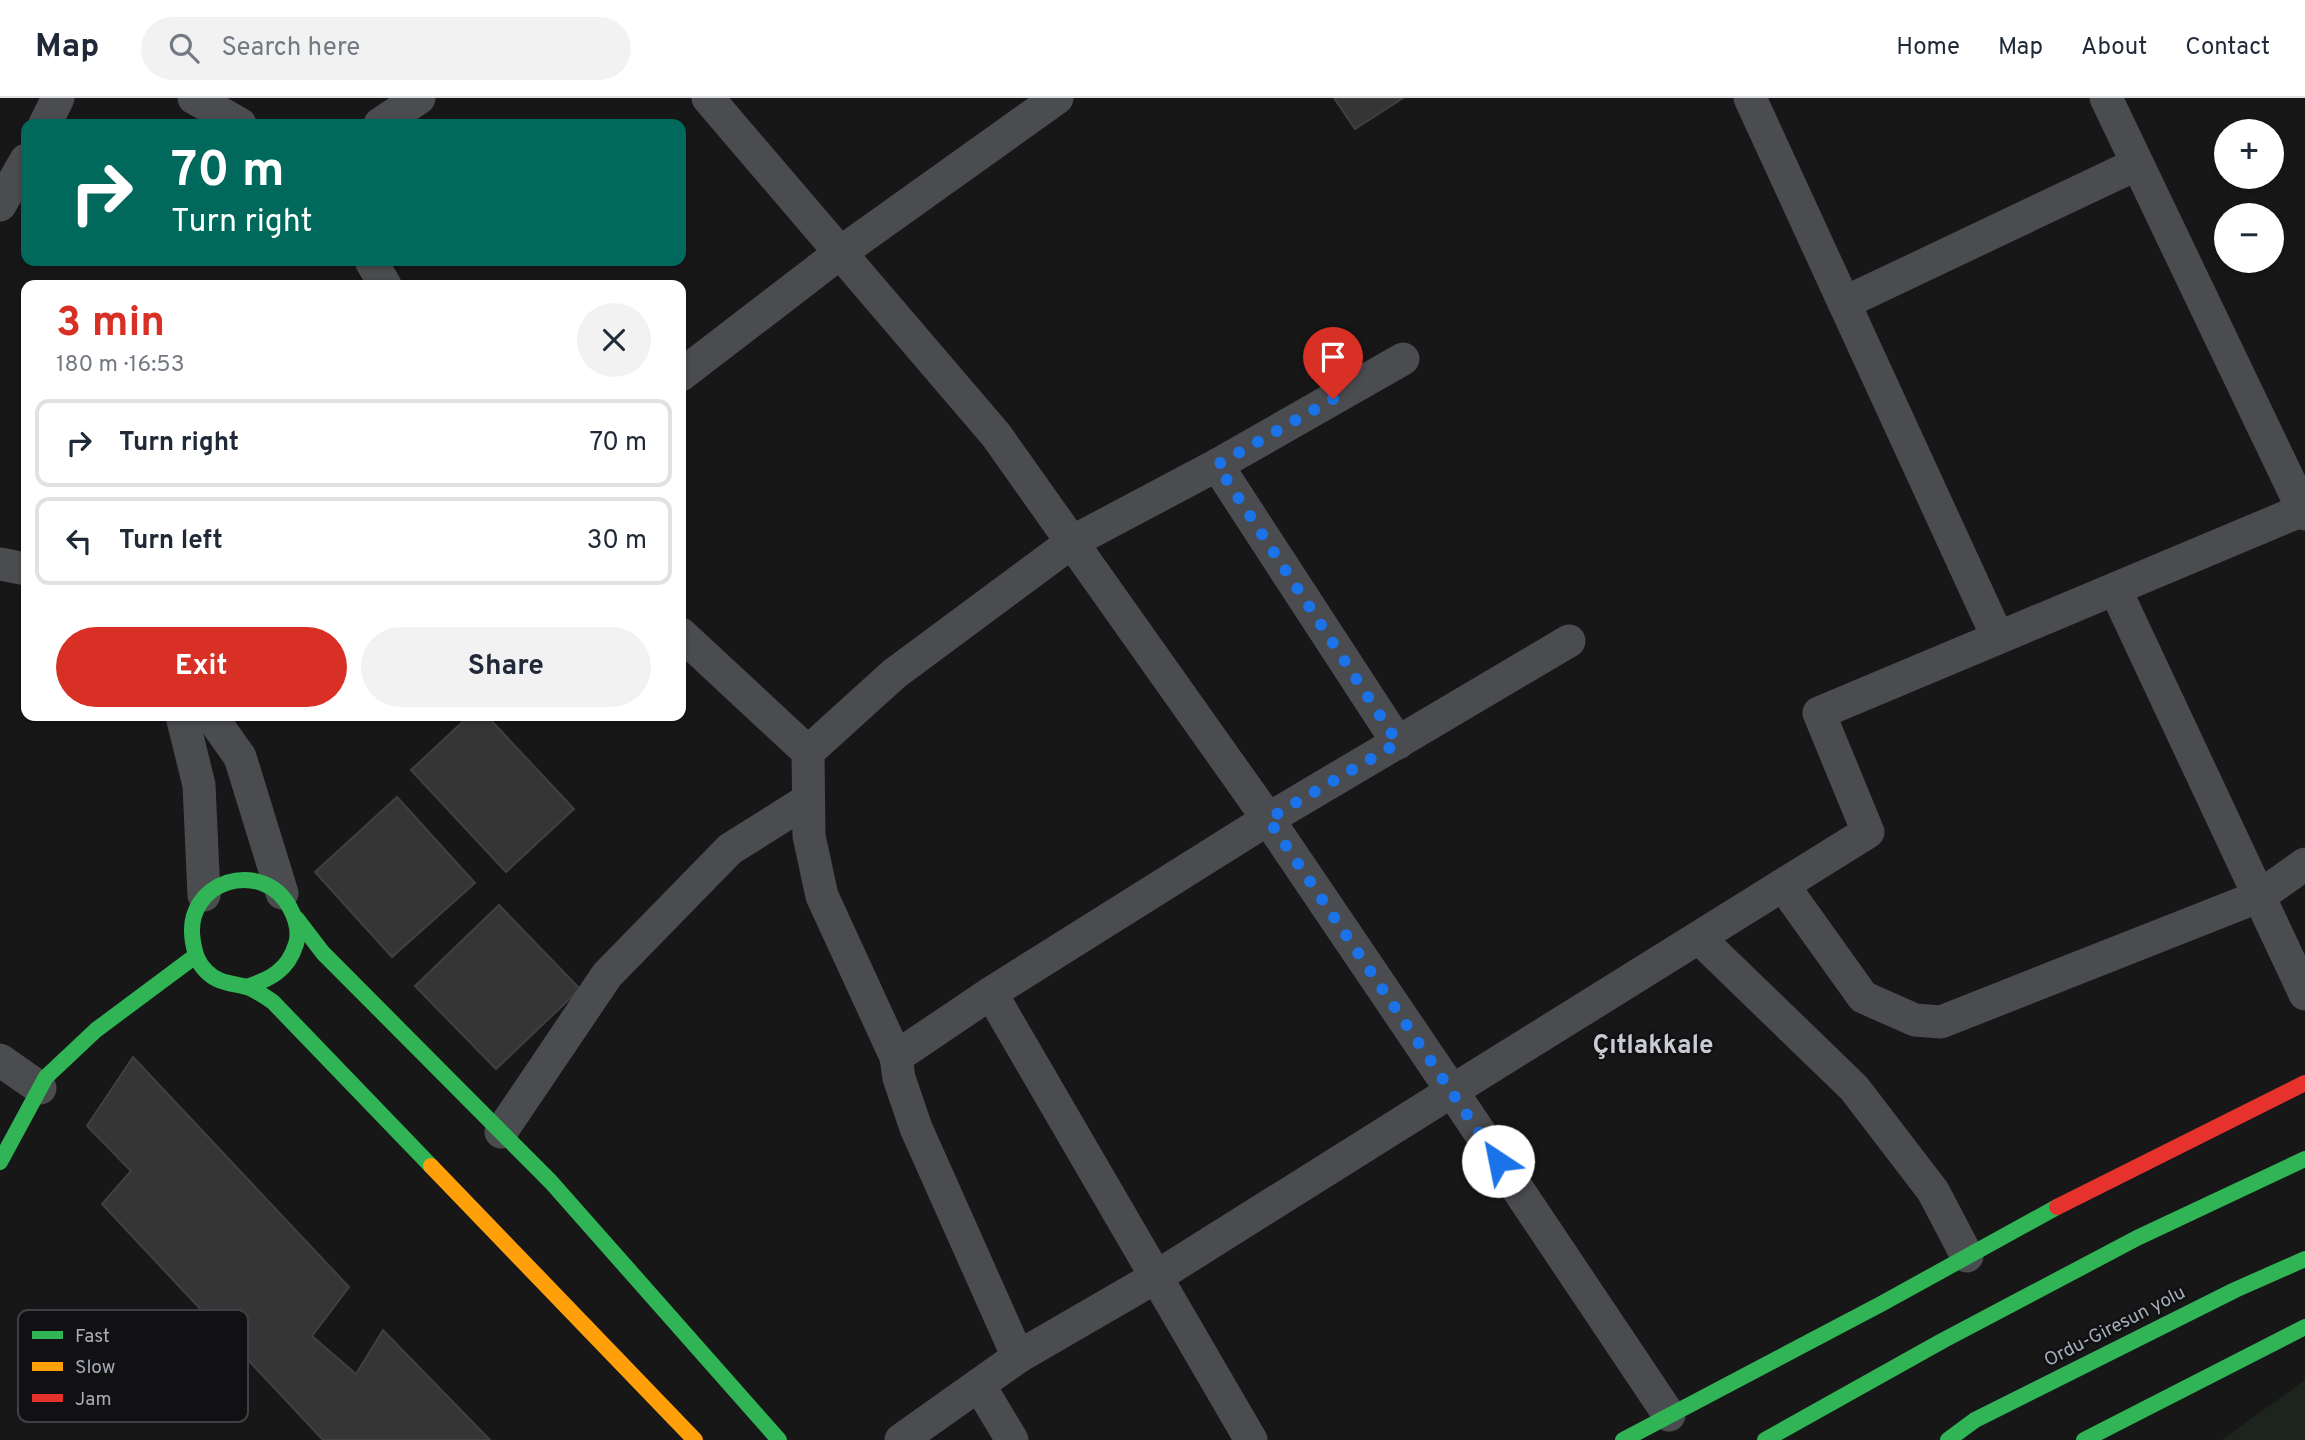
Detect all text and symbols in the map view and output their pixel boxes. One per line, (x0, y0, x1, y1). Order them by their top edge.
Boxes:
search box (141, 17, 631, 80)
text: Map (35, 27, 99, 69)
icon: search (165, 29, 203, 67)
text: Search here (221, 32, 360, 65)
text: Home (1896, 33, 1960, 63)
text: Map (1998, 33, 2043, 63)
text: About (2081, 33, 2147, 63)
text: Contact (2185, 33, 2270, 63)
map controls (2214, 119, 2284, 273)
button: + (2214, 119, 2284, 189)
text: 70 m (171, 142, 285, 204)
icon: right (56, 147, 147, 238)
text: Turn right (171, 203, 313, 243)
button: − (2214, 203, 2284, 273)
text: 3 min (56, 298, 165, 351)
button: close (577, 303, 651, 377)
pin (1303, 327, 1363, 399)
icon: arrive (1314, 338, 1352, 376)
text: 180 m · 16:53 (56, 351, 184, 380)
icon: right (60, 424, 98, 462)
text: Turn right (119, 427, 239, 460)
text: 70 m (589, 427, 647, 460)
icon: left (60, 522, 98, 560)
text: Turn left (119, 525, 223, 558)
text: 30 m (587, 525, 647, 558)
button: Exit (56, 627, 347, 707)
button: Share (361, 627, 651, 707)
district label: Çıtlakkale (1593, 1030, 1713, 1063)
position arrow (1461, 1124, 1535, 1198)
street label: Ordu-Giresun yolu (2040, 1281, 2190, 1373)
legend (18, 1310, 248, 1422)
text: Fast (75, 1325, 110, 1349)
text: Slow (75, 1356, 115, 1380)
text: Jam (75, 1388, 112, 1412)

